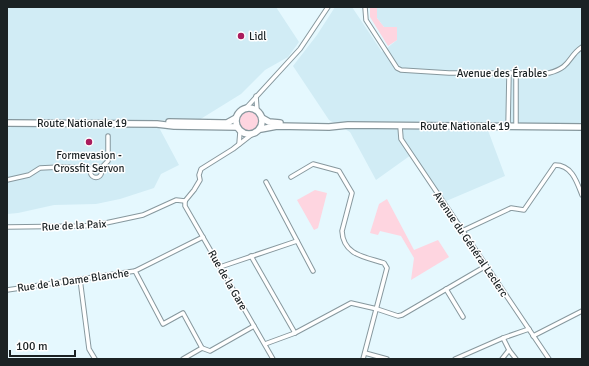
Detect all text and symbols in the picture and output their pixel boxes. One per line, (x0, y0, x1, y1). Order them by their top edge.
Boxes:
place label: Lidl (249, 30, 267, 43)
marker: Lidl (236, 31, 246, 41)
street label: Avenue des Érables (457, 66, 547, 80)
street label: Route Nationale 19 (37, 117, 127, 130)
street label: Route Nationale 19 (420, 120, 510, 133)
marker: Formevasion - Crossfit Servon (84, 137, 94, 147)
place label: Formevasion - Crossfit Servon (53, 149, 125, 175)
street label: Avenue du Général Leclerc (430, 189, 511, 299)
street label: Rue de la Paix (41, 217, 107, 234)
street label: Rue de la Gare (205, 248, 250, 313)
street label: Rue de la Dame Blanche (16, 266, 130, 295)
scale bar (10, 332, 75, 358)
text: 100 m (16, 339, 48, 354)

